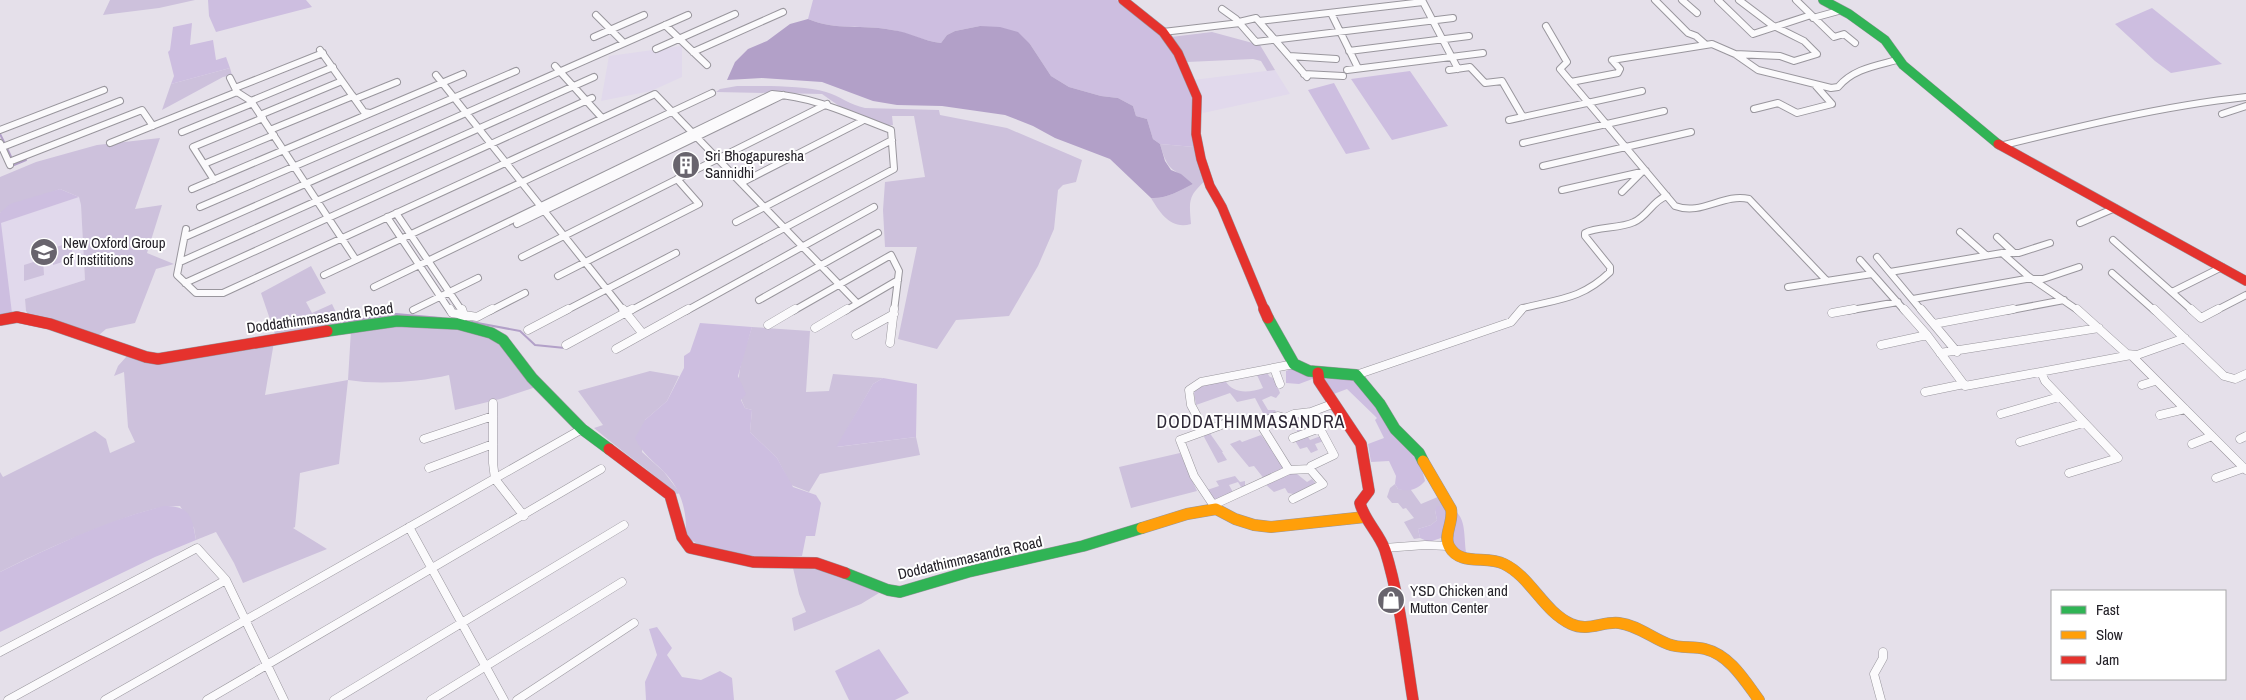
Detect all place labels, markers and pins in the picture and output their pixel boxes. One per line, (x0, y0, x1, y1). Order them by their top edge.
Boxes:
place label: Sri Bhogapuresha Sannidhi (705, 145, 804, 183)
building icon: Sri Bhogapuresha Sannidhi (671, 150, 701, 180)
place label: New Oxford Group of Instititions (63, 232, 166, 270)
school or university icon: New Oxford Group of Instititions (29, 237, 59, 267)
place label: YSD Chicken and Mutton Center (1410, 580, 1508, 618)
shop icon: YSD Chicken and Mutton Center (1376, 585, 1406, 615)

